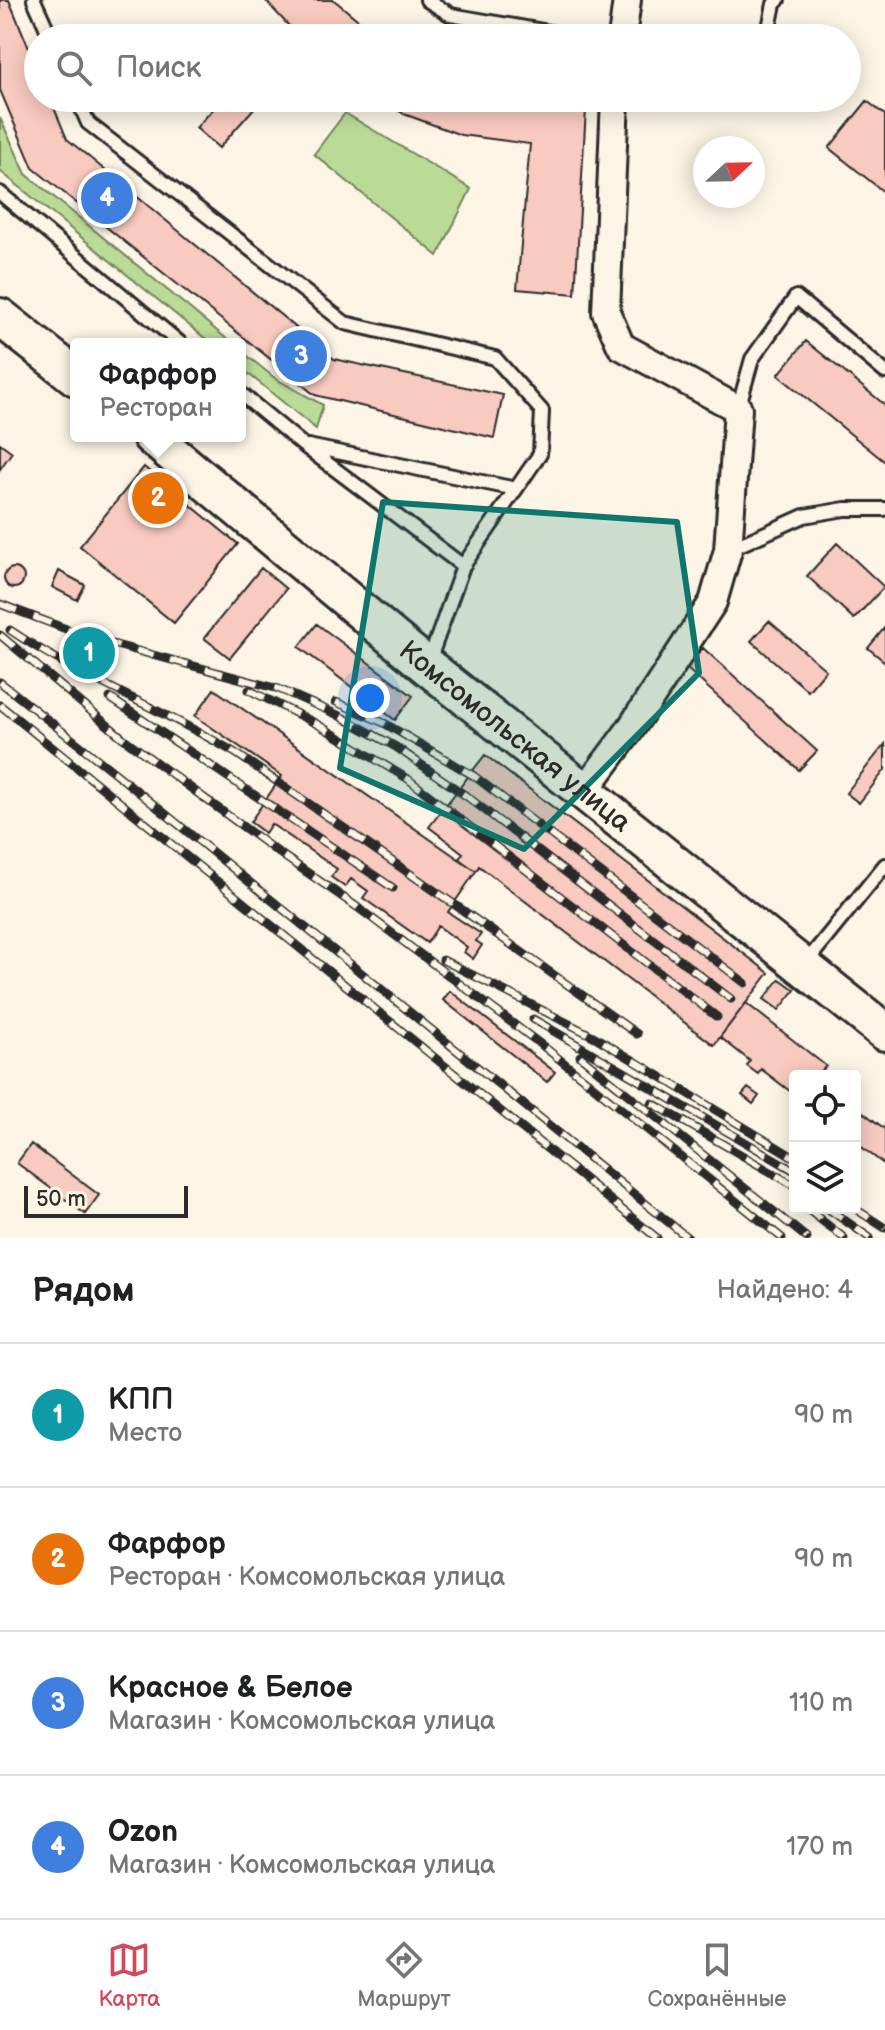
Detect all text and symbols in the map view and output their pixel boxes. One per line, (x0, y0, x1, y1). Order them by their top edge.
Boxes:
search box (24, 24, 861, 112)
icon: search (52, 46, 96, 90)
text: Поиск (116, 50, 202, 86)
north arrow (693, 136, 765, 208)
pin: 4 (81, 168, 133, 228)
pin: 3 (275, 326, 327, 386)
popup (70, 338, 246, 442)
text: Фарфор (99, 357, 217, 393)
text: Ресторан (99, 393, 213, 424)
pin: 2 (132, 468, 184, 528)
pin: 1 (63, 623, 115, 683)
street label: Комсомольская улица (393, 634, 638, 839)
your location (350, 678, 390, 718)
map controls (789, 1070, 861, 1214)
button: locate (789, 1070, 861, 1142)
button: layers (789, 1142, 861, 1214)
scale bar (24, 1182, 188, 1218)
text: 50 m (36, 1186, 86, 1213)
text: Рядом (32, 1270, 134, 1311)
text: Найдено: 4 (717, 1275, 853, 1306)
text: КПП (108, 1382, 174, 1418)
text: 1 (53, 1400, 63, 1431)
text: 90 m (794, 1400, 853, 1431)
text: Место (108, 1418, 182, 1449)
text: Фарфор (108, 1526, 226, 1562)
text: 2 (50, 1544, 66, 1575)
text: 90 m (794, 1544, 853, 1575)
text: Ресторан · Комсомольская улица (108, 1562, 505, 1593)
text: Красное & Белое (108, 1670, 353, 1706)
text: 3 (50, 1688, 66, 1719)
text: 110 m (789, 1688, 853, 1719)
text: Магазин · Комсомольская улица (108, 1706, 495, 1737)
text: Ozon (108, 1814, 178, 1850)
text: 4 (50, 1832, 66, 1863)
text: 170 m (786, 1832, 853, 1863)
text: Магазин · Комсомольская улица (108, 1850, 495, 1881)
tab: Карта (98, 1938, 160, 2013)
tab: Маршрут (357, 1938, 451, 2013)
tab: Сохранённые (648, 1938, 787, 2013)

